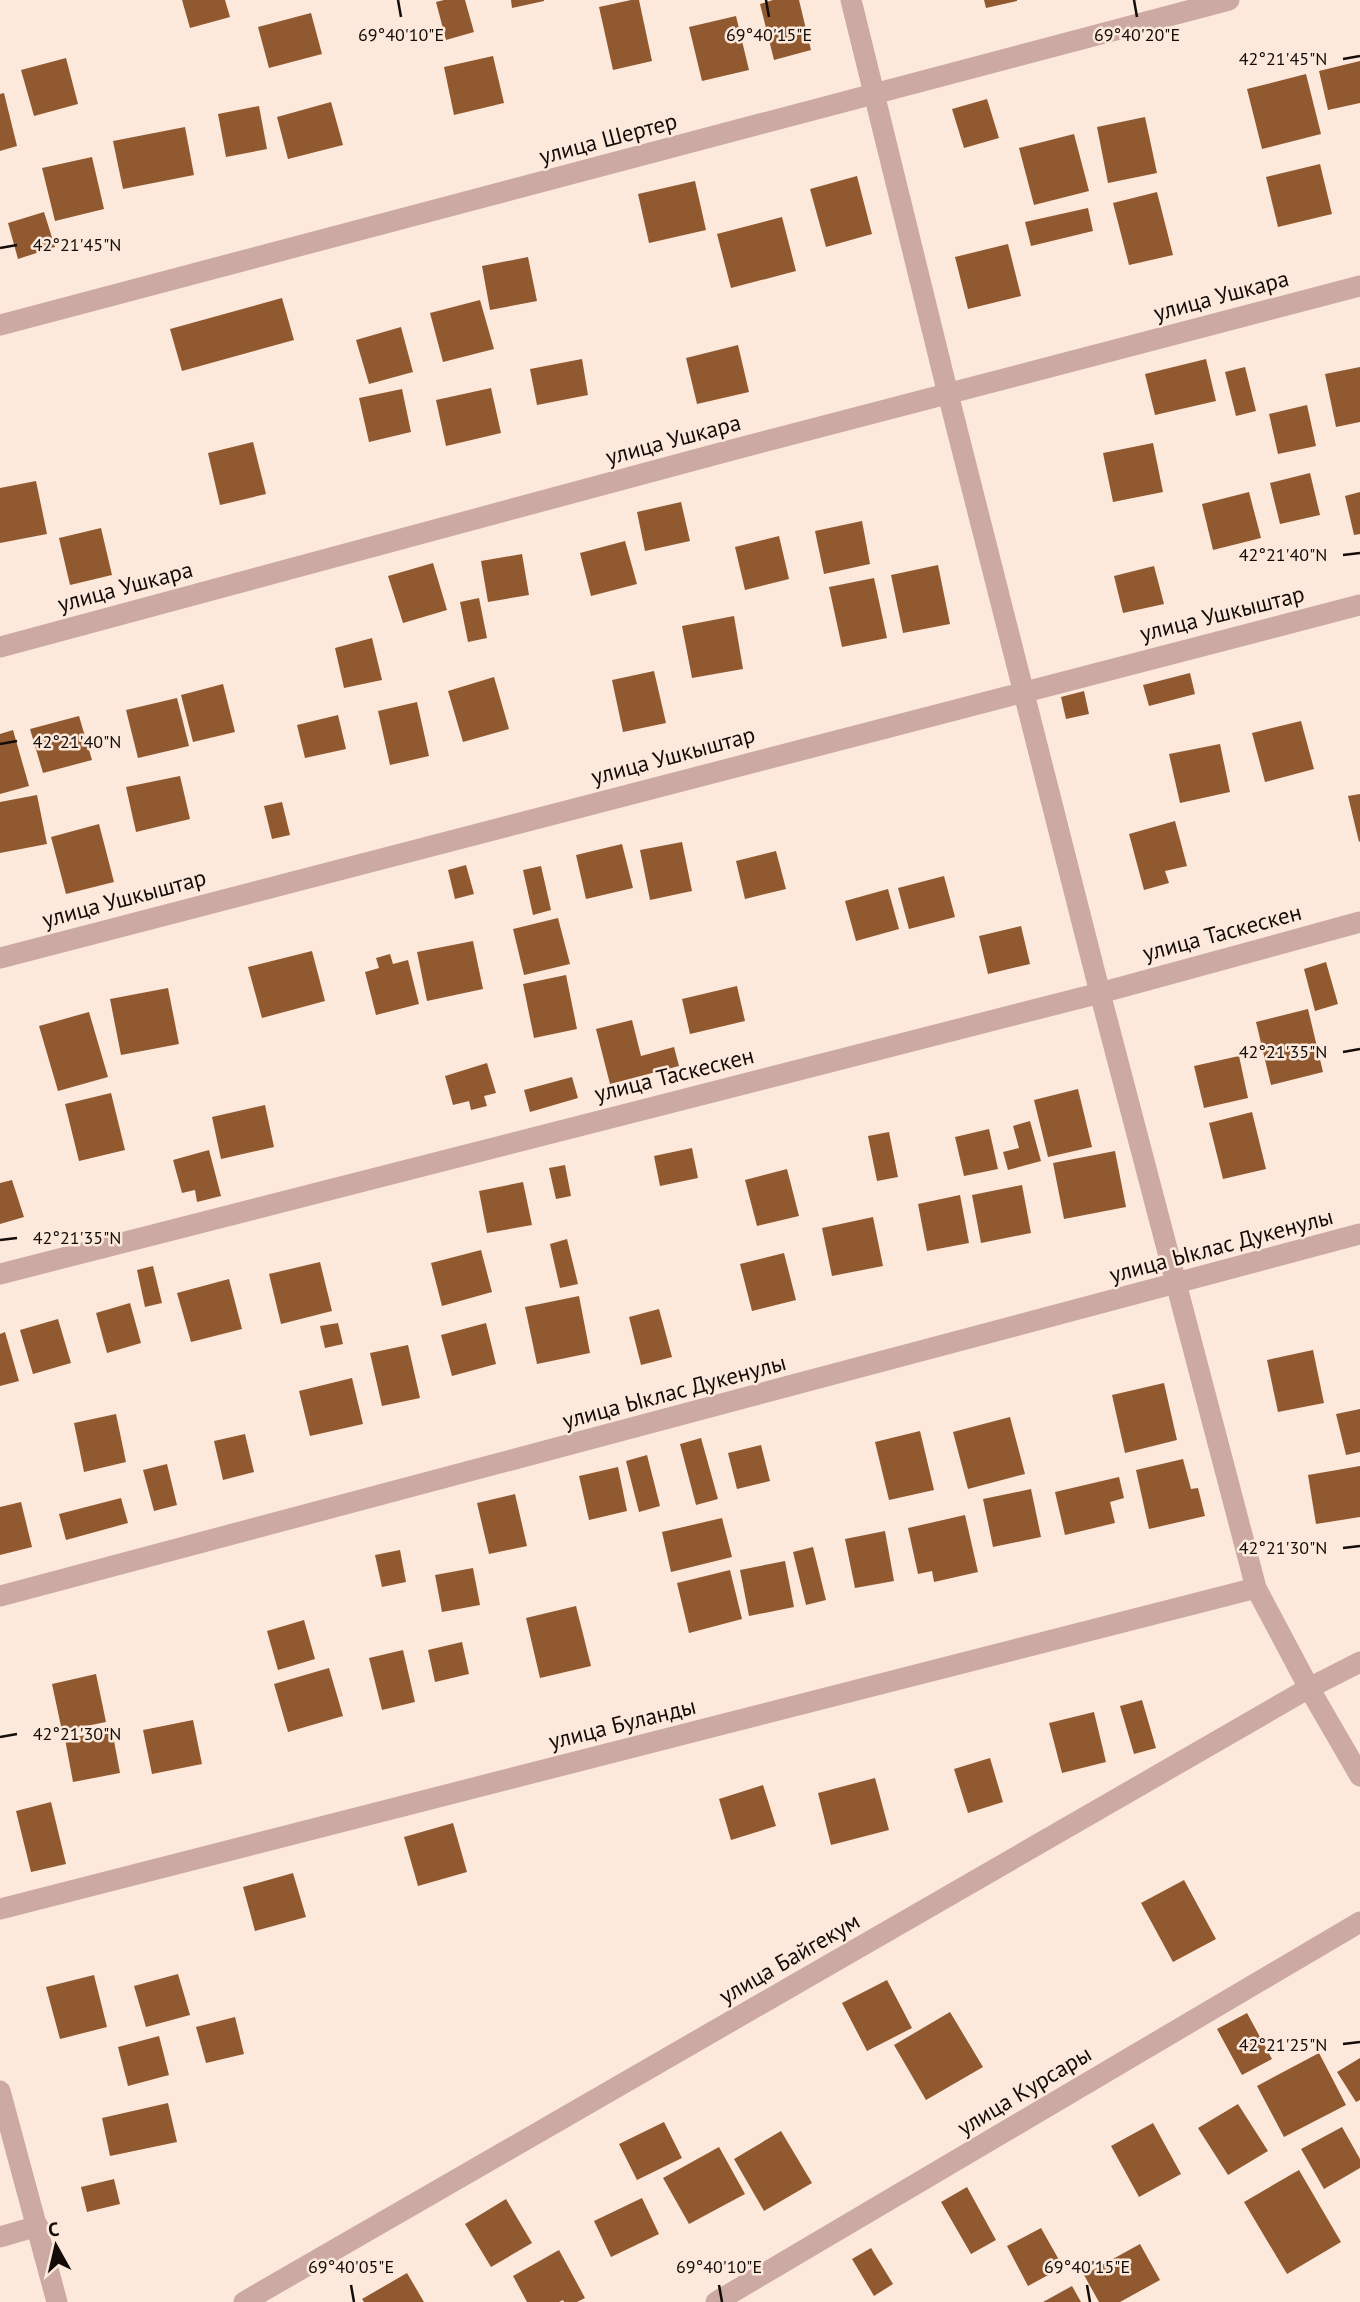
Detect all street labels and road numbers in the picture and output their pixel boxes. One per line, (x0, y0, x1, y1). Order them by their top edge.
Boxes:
street label: улица Шертер (536, 106, 680, 170)
street label: улица Ушкара (1150, 263, 1292, 327)
street label: улица Ушкара (602, 407, 744, 471)
street label: улица Ушкара (54, 554, 196, 618)
street label: улица Ушкыштар (1137, 579, 1307, 647)
street label: улица Ушкыштар (588, 719, 758, 791)
street label: улица Ушкыштар (39, 862, 209, 934)
street label: улица Таскескен (1139, 897, 1305, 967)
street label: улица Таскескен (591, 1040, 757, 1108)
street label: улица Ыклас Дукенулы (1106, 1201, 1336, 1289)
street label: улица Ыклас Дукенулы (559, 1347, 789, 1435)
street label: улица Буланды (545, 1691, 699, 1755)
street label: улица Байгекум (713, 1906, 865, 2010)
street label: улица Курсары (952, 2039, 1096, 2141)

